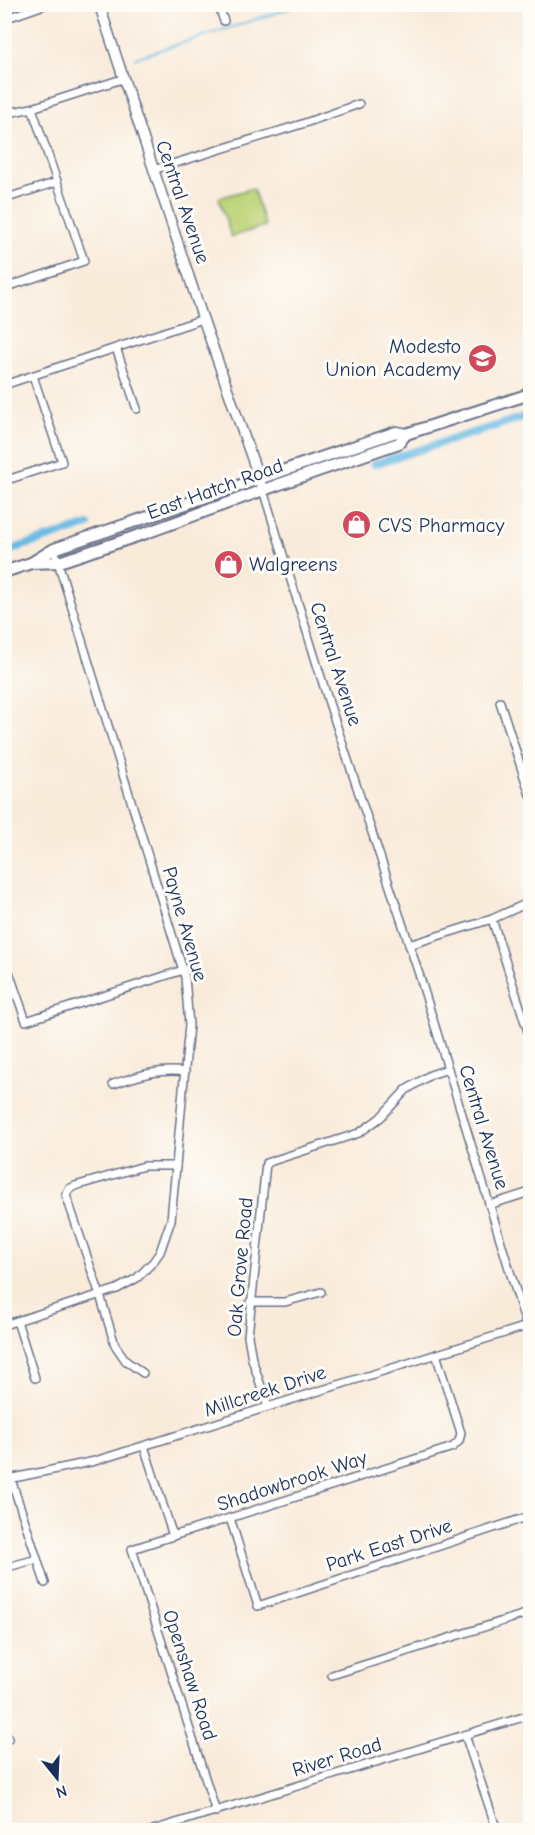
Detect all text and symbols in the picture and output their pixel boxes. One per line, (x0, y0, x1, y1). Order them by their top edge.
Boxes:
street label: Central Avenue (151, 137, 215, 267)
place label: Modesto Union Academy (326, 335, 461, 381)
school or university icon: Modesto Union Academy (466, 342, 498, 374)
street label: East Hatch Road (144, 454, 286, 524)
shop icon: CVS Pharmacy (341, 509, 373, 541)
place label: CVS Pharmacy (378, 514, 504, 537)
shop icon: Walgreens (212, 548, 244, 580)
place label: Walgreens (249, 553, 337, 576)
street label: Central Avenue (305, 599, 367, 729)
street label: Payne Avenue (158, 864, 212, 984)
street label: Central Avenue (454, 1062, 514, 1192)
street label: Oak Grove Road (222, 1196, 258, 1338)
street label: Millcreek Drive (201, 1360, 329, 1422)
street label: Shadowbrook Way (214, 1446, 370, 1516)
street label: Park East Drive (323, 1514, 455, 1576)
street label: Openshaw Road (158, 1607, 222, 1743)
street label: River Road (290, 1733, 384, 1781)
north arrow (27, 1748, 87, 1808)
text: N (54, 1781, 69, 1801)

